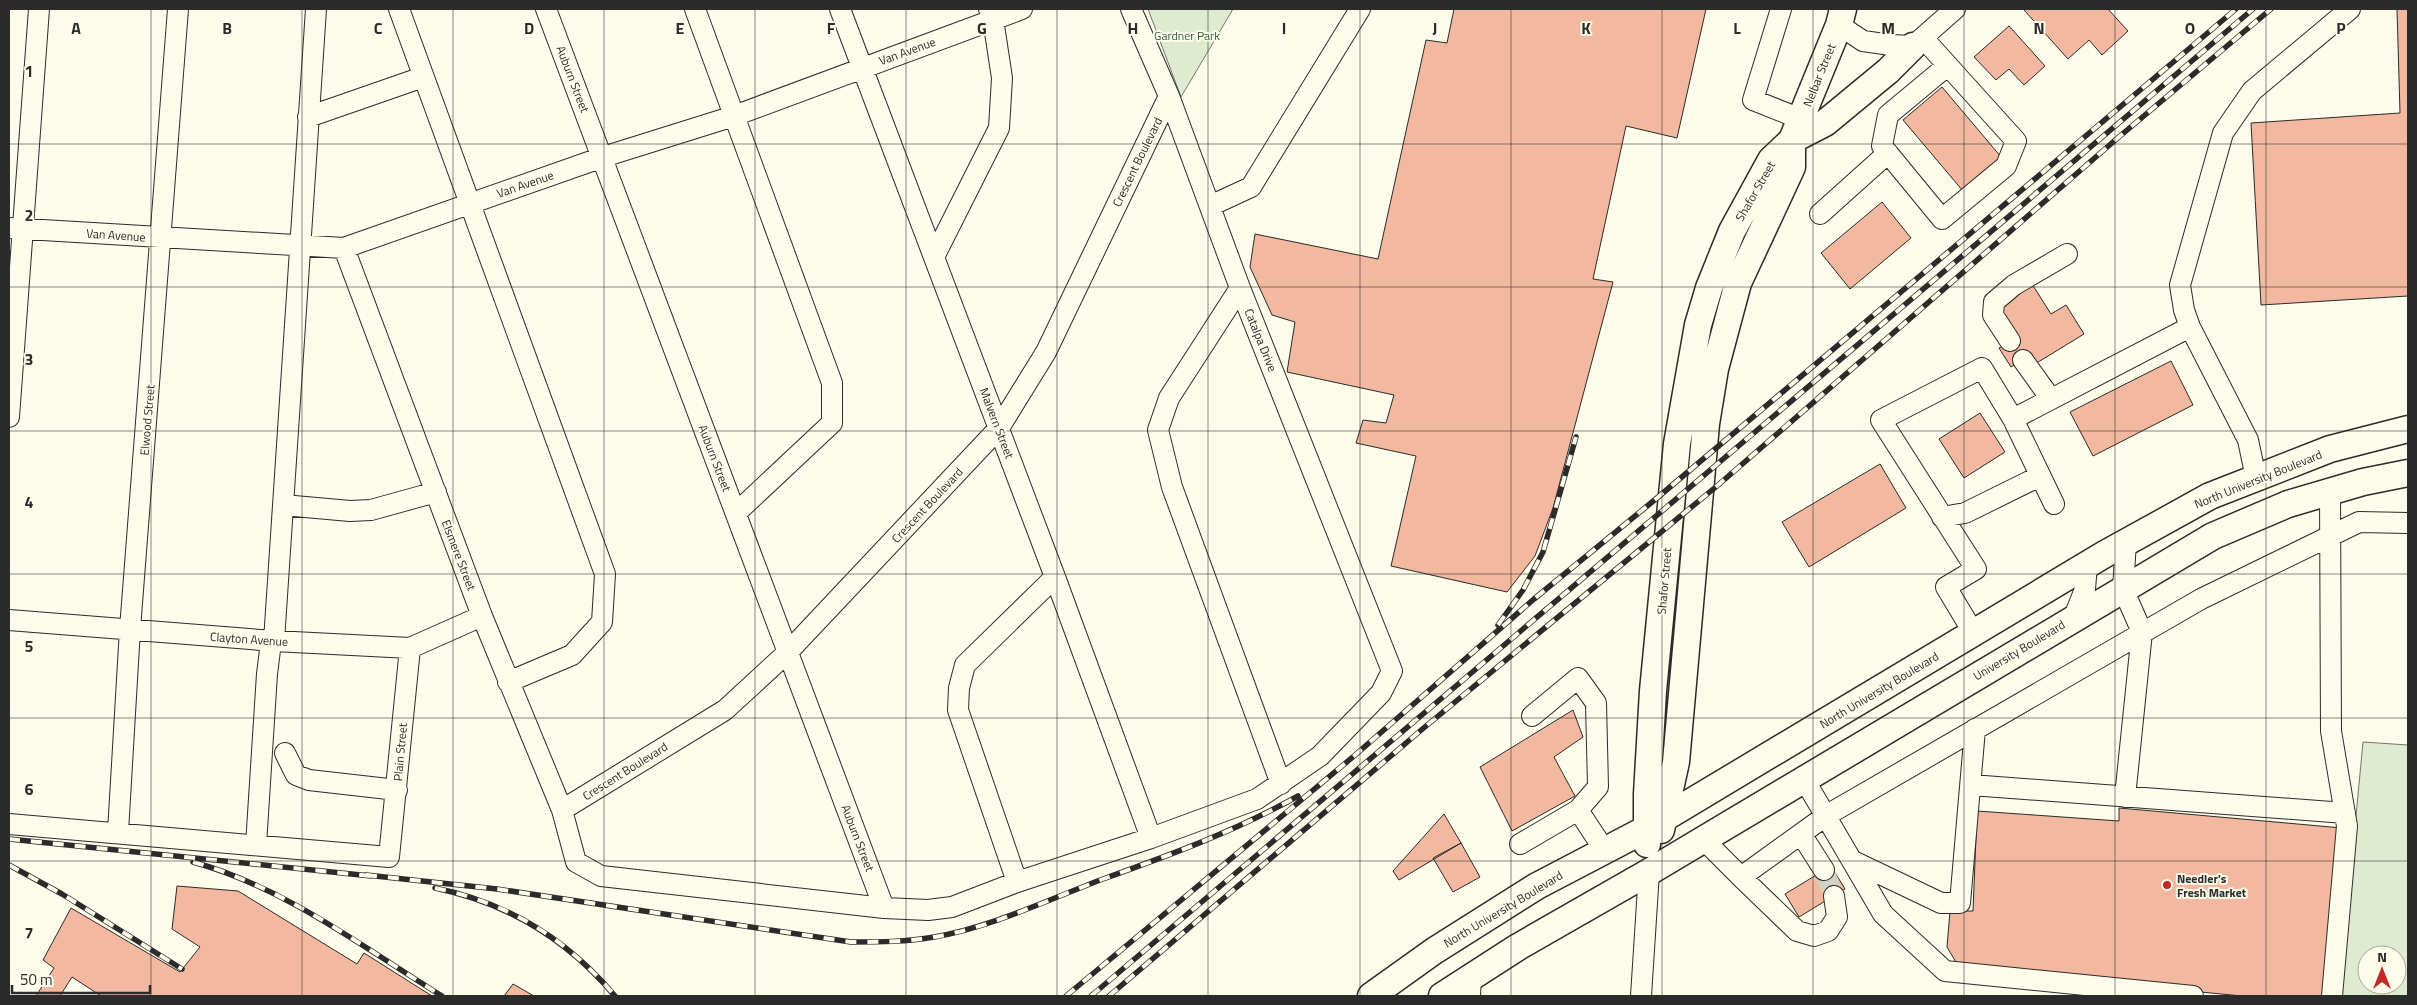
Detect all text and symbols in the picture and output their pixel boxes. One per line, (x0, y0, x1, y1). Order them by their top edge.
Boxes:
text: A (71, 16, 81, 40)
text: B (222, 16, 232, 40)
text: C (374, 16, 383, 40)
text: D (524, 16, 534, 40)
text: E (676, 16, 685, 40)
text: F (827, 16, 836, 40)
text: G (977, 16, 987, 40)
text: H (1128, 16, 1138, 40)
text: I (1282, 16, 1286, 40)
text: J (1433, 16, 1437, 40)
text: K (1581, 16, 1591, 40)
text: L (1733, 16, 1741, 40)
text: M (1881, 16, 1895, 40)
text: N (2033, 16, 2045, 40)
text: O (2185, 16, 2195, 40)
text: P (2336, 16, 2346, 40)
park label: Gardner Park (1154, 26, 1220, 45)
street label: Van Avenue (876, 32, 938, 70)
street label: Nelbar Street (1798, 40, 1841, 110)
street label: Auburn Street (552, 43, 595, 116)
text: 1 (25, 59, 33, 83)
street label: Crescent Boulevard (1107, 114, 1167, 210)
street label: Shafor Street (1730, 157, 1780, 225)
street label: Van Avenue (494, 165, 556, 203)
text: 2 (25, 203, 33, 227)
street label: Van Avenue (86, 223, 146, 247)
street label: Catalpa Drive (1240, 305, 1282, 375)
text: 3 (25, 347, 33, 371)
street label: Elwood Street (134, 383, 160, 456)
street label: Malvern Street (975, 385, 1020, 462)
street label: Auburn Street (694, 422, 737, 495)
street label: North University Boulevard (2191, 445, 2325, 513)
street label: Crescent Boulevard (887, 463, 967, 547)
text: 4 (25, 490, 34, 514)
street label: Elsmere Street (437, 517, 482, 594)
street label: Shafor Street (1652, 546, 1676, 615)
street label: University Boulevard (1969, 615, 2069, 685)
street label: Clayton Avenue (209, 627, 289, 651)
text: 5 (25, 634, 34, 658)
street label: North University Boulevard (1816, 647, 1942, 733)
street label: Plain Street (388, 721, 412, 782)
street label: Crescent Boulevard (579, 737, 671, 805)
text: 6 (25, 777, 34, 801)
street label: Auburn Street (837, 802, 880, 875)
street label: North University Boulevard (1440, 866, 1566, 952)
place label: Needler's Fresh Market (2177, 869, 2247, 902)
marker: Needler's Fresh Market (2161, 879, 2173, 891)
text: 7 (25, 921, 33, 945)
north arrow (2357, 945, 2407, 995)
text: N (2377, 946, 2387, 967)
scale bar (12, 962, 150, 994)
text: 50 m (20, 968, 53, 991)

